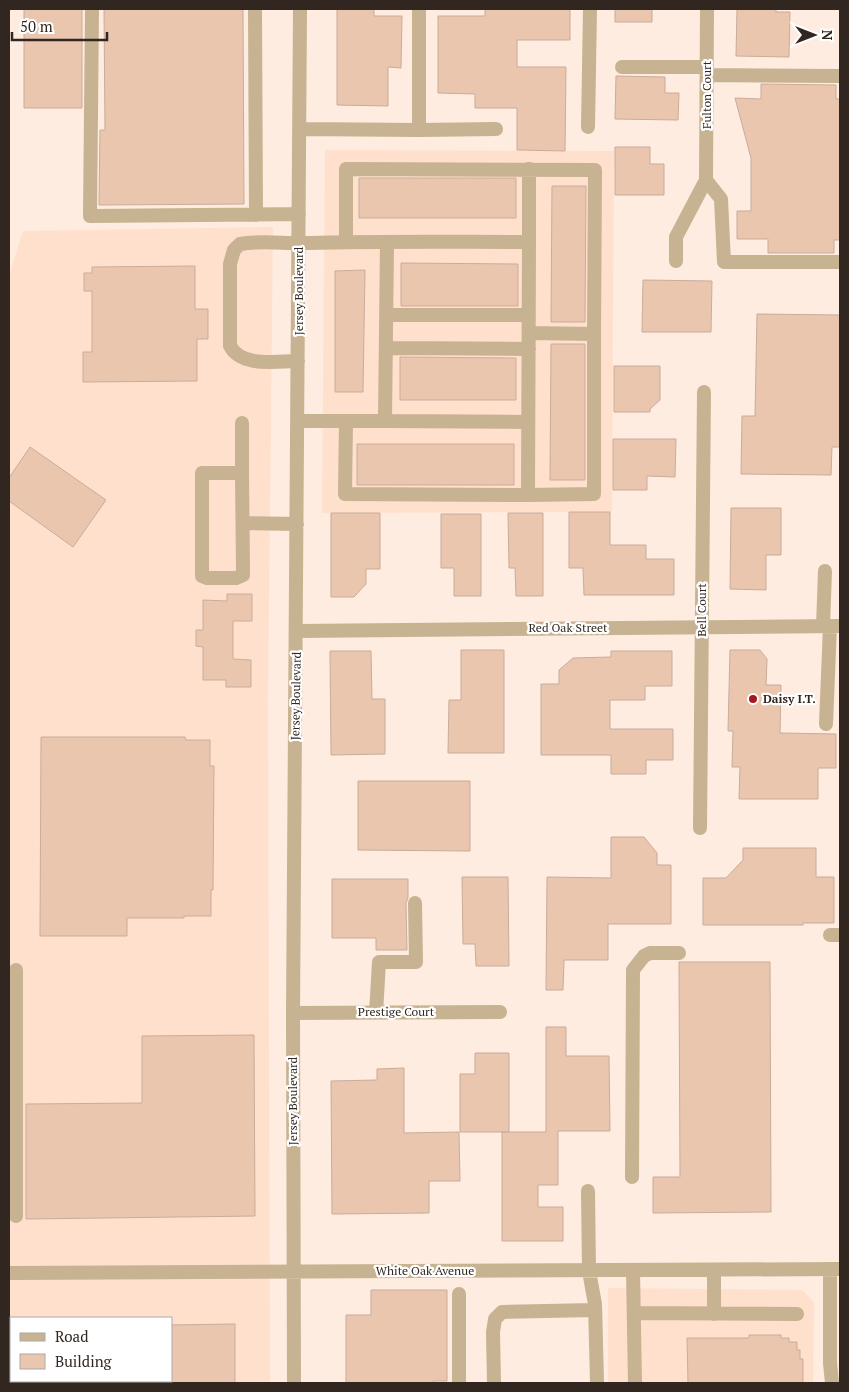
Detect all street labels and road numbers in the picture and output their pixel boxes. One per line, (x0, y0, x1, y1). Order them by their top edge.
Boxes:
street label: Fulton Court (699, 60, 714, 129)
street label: Jersey Boulevard (291, 246, 306, 335)
street label: Bell Court (694, 583, 709, 637)
street label: Red Oak Street (528, 620, 608, 635)
street label: Jersey Boulevard (287, 651, 304, 740)
street label: Prestige Court (358, 1004, 435, 1019)
street label: Jersey Boulevard (285, 1056, 300, 1145)
street label: White Oak Avenue (376, 1263, 474, 1278)

